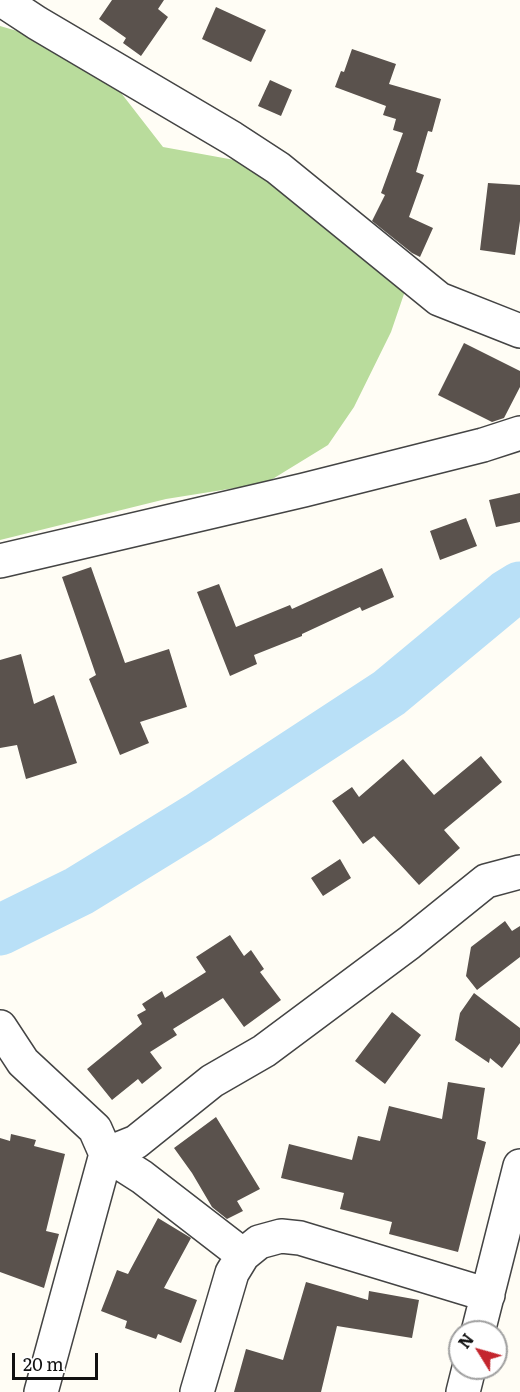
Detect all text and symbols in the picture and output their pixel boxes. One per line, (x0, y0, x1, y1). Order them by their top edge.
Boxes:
north arrow (448, 1320, 508, 1380)
text: N (452, 1328, 479, 1353)
scale bar (15, 1341, 100, 1379)
text: 20 m (23, 1350, 64, 1377)

